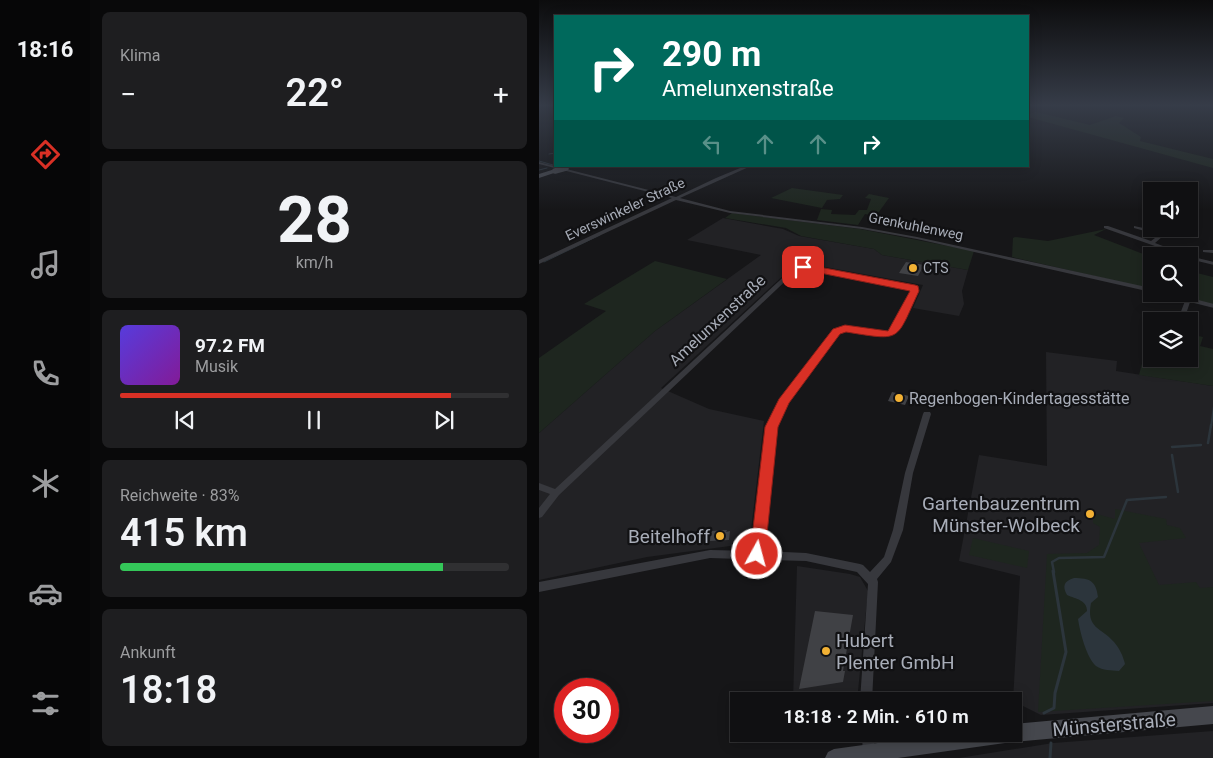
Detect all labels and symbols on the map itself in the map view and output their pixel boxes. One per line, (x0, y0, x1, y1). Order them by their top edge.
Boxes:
street label: Everswinkeler Straße (563, 174, 687, 244)
street label: Grenkuhlenweg (867, 209, 965, 243)
pin (782, 246, 824, 288)
place label: CTS (923, 260, 948, 276)
marker: CTS (907, 262, 919, 274)
street label: Amelunxenstraße (665, 271, 769, 370)
place label: Regenbogen-Kindertagesstätte (909, 389, 1129, 408)
marker: Regenbogen-Kindertagesstätte (893, 392, 905, 404)
place label: Gartenbauzentrum Münster-Wolbeck (922, 492, 1080, 537)
marker: Gartenbauzentrum Münster-Wolbeck (1084, 508, 1096, 520)
place label: Beitelhoff (628, 525, 710, 548)
position arrow (730, 527, 782, 579)
marker: Beitelhoff (714, 530, 726, 542)
place label: Hubert Plenter GmbH (836, 629, 954, 674)
marker: Hubert Plenter GmbH (820, 645, 832, 657)
speed limit sign: 30 (554, 678, 619, 743)
street label: Münsterstraße (1051, 708, 1177, 741)

